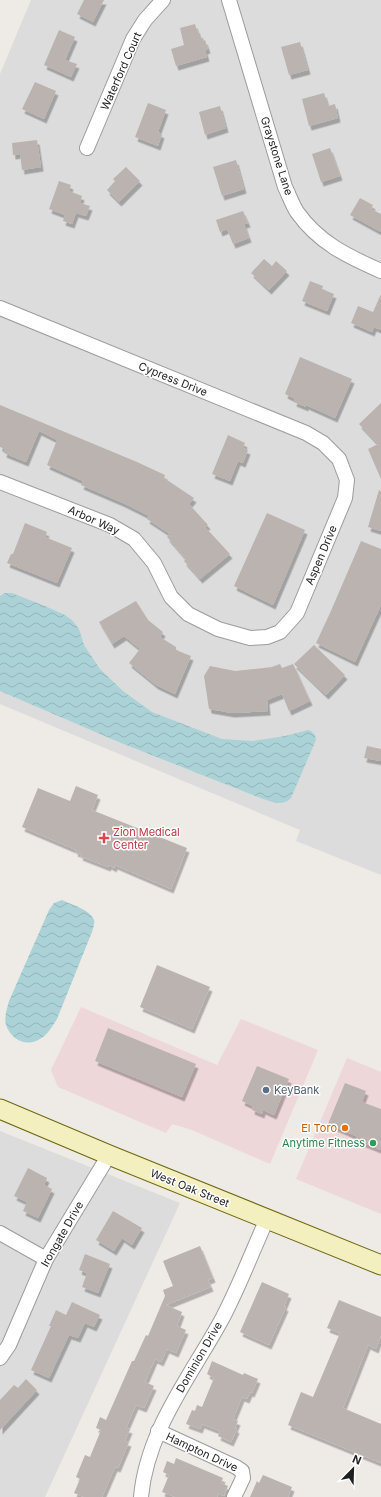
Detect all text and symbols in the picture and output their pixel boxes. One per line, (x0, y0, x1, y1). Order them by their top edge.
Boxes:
street label: Waterford Court (98, 29, 145, 112)
street label: Graystone Lane (258, 115, 296, 197)
street label: Cypress Drive (136, 359, 210, 399)
street label: Arbor Way (66, 502, 122, 538)
street label: Aspen Drive (302, 523, 340, 587)
place label: Zion Medical Center (113, 825, 180, 852)
marker: Zion Medical Center (98, 832, 110, 844)
place label: KeyBank (274, 1083, 319, 1097)
marker: KeyBank (261, 1085, 271, 1095)
place label: El Toro (301, 1121, 337, 1135)
marker: El Toro (340, 1123, 350, 1133)
place label: Anytime Fitness (282, 1136, 365, 1150)
marker: Anytime Fitness (368, 1138, 378, 1148)
street label: West Oak Street (148, 1166, 232, 1210)
street label: Irongate Drive (38, 1199, 86, 1269)
street label: Dominion Drive (173, 1319, 225, 1395)
street label: Hampton Drive (164, 1429, 240, 1475)
north arrow (333, 1449, 373, 1489)
text: N (350, 1452, 364, 1468)

